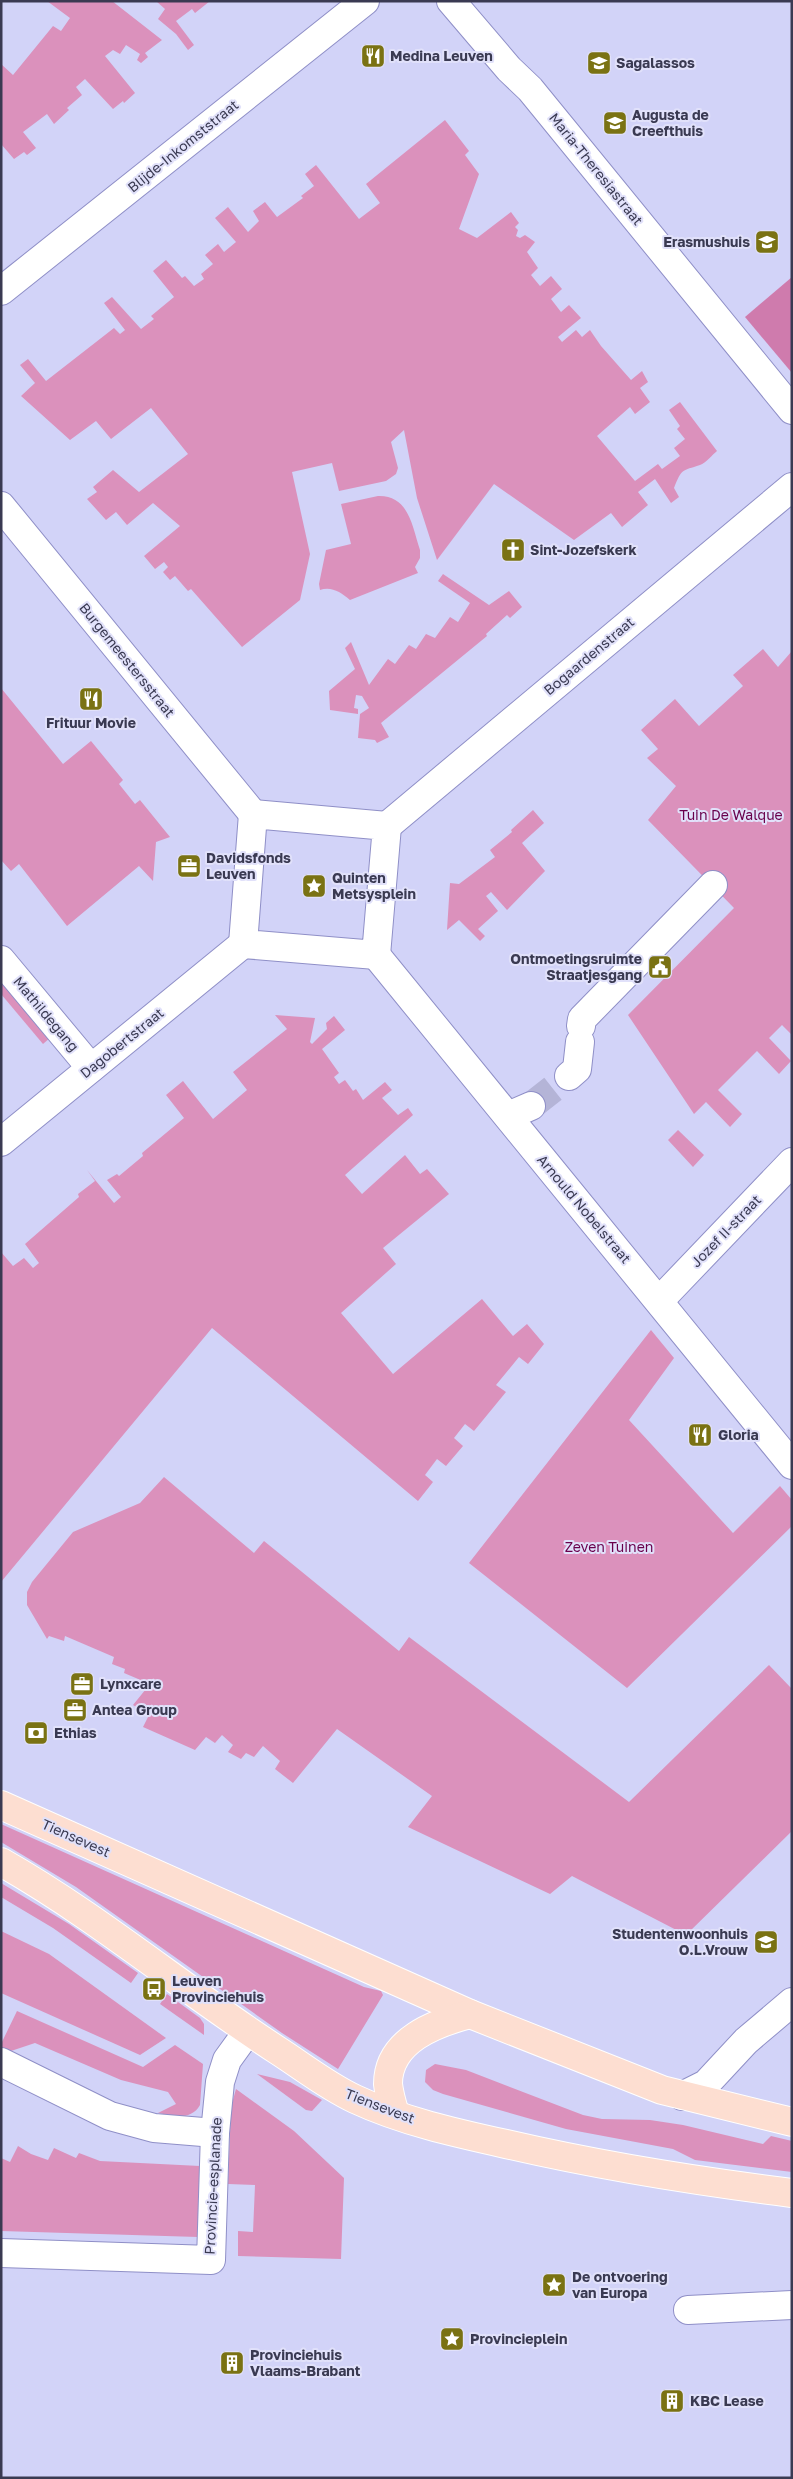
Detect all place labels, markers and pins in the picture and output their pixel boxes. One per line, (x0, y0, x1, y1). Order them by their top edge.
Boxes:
restaurant icon: Medina Leuven (360, 43, 386, 69)
place label: Medina Leuven (390, 47, 493, 64)
school or university icon: Sagalassos (586, 50, 612, 76)
place label: Sagalassos (616, 54, 695, 71)
place label: Augusta de Creefthuis (632, 106, 709, 139)
school or university icon: Augusta de Creefthuis (602, 110, 628, 136)
school or university icon: Erasmushuis (754, 229, 780, 255)
place label: Erasmushuis (663, 233, 750, 250)
church icon: Sint-Jozefskerk (500, 537, 526, 563)
place label: Sint-Jozefskerk (530, 541, 637, 558)
restaurant icon: Frituur Movie (78, 686, 104, 712)
place label: Frituur Movie (46, 714, 136, 731)
place label: Davidsfonds Leuven (206, 849, 291, 882)
office icon: Davidsfonds Leuven (176, 853, 202, 879)
place label: Quinten Metsysplein (332, 869, 416, 902)
place icon: Quinten Metsysplein (301, 873, 327, 899)
place label: Ontmoetingsruimte Straatjesgang (510, 950, 642, 983)
public building icon: Ontmoetingsruimte Straatjesgang (647, 954, 673, 980)
restaurant icon: Gloria (687, 1422, 713, 1448)
place label: Gloria (718, 1426, 759, 1443)
office icon: Lynxcare (69, 1671, 95, 1697)
place label: Lynxcare (100, 1675, 161, 1692)
office icon: Antea Group (62, 1697, 88, 1723)
place label: Antea Group (92, 1701, 177, 1718)
bank icon: Ethias (23, 1720, 49, 1746)
place label: Ethias (54, 1724, 97, 1741)
place label: Studentenwoonhuis O.L.Vrouw (612, 1925, 748, 1958)
school or university icon: Studentenwoonhuis O.L.Vrouw (753, 1929, 779, 1955)
place label: Leuven Provinciehuis (172, 1972, 264, 2005)
bus stop icon: Leuven Provinciehuis (141, 1976, 167, 2002)
place label: De ontvoering van Europa (572, 2268, 668, 2301)
place icon: De ontvoering van Europa (541, 2272, 567, 2298)
place icon: Provincieplein (439, 2326, 465, 2352)
place label: Provincieplein (470, 2330, 567, 2347)
place label: Provinciehuis Vlaams-Brabant (250, 2346, 361, 2379)
building icon: Provinciehuis Vlaams-Brabant (219, 2350, 245, 2376)
building icon: KBC Lease (659, 2388, 685, 2414)
place label: KBC Lease (690, 2392, 764, 2409)

